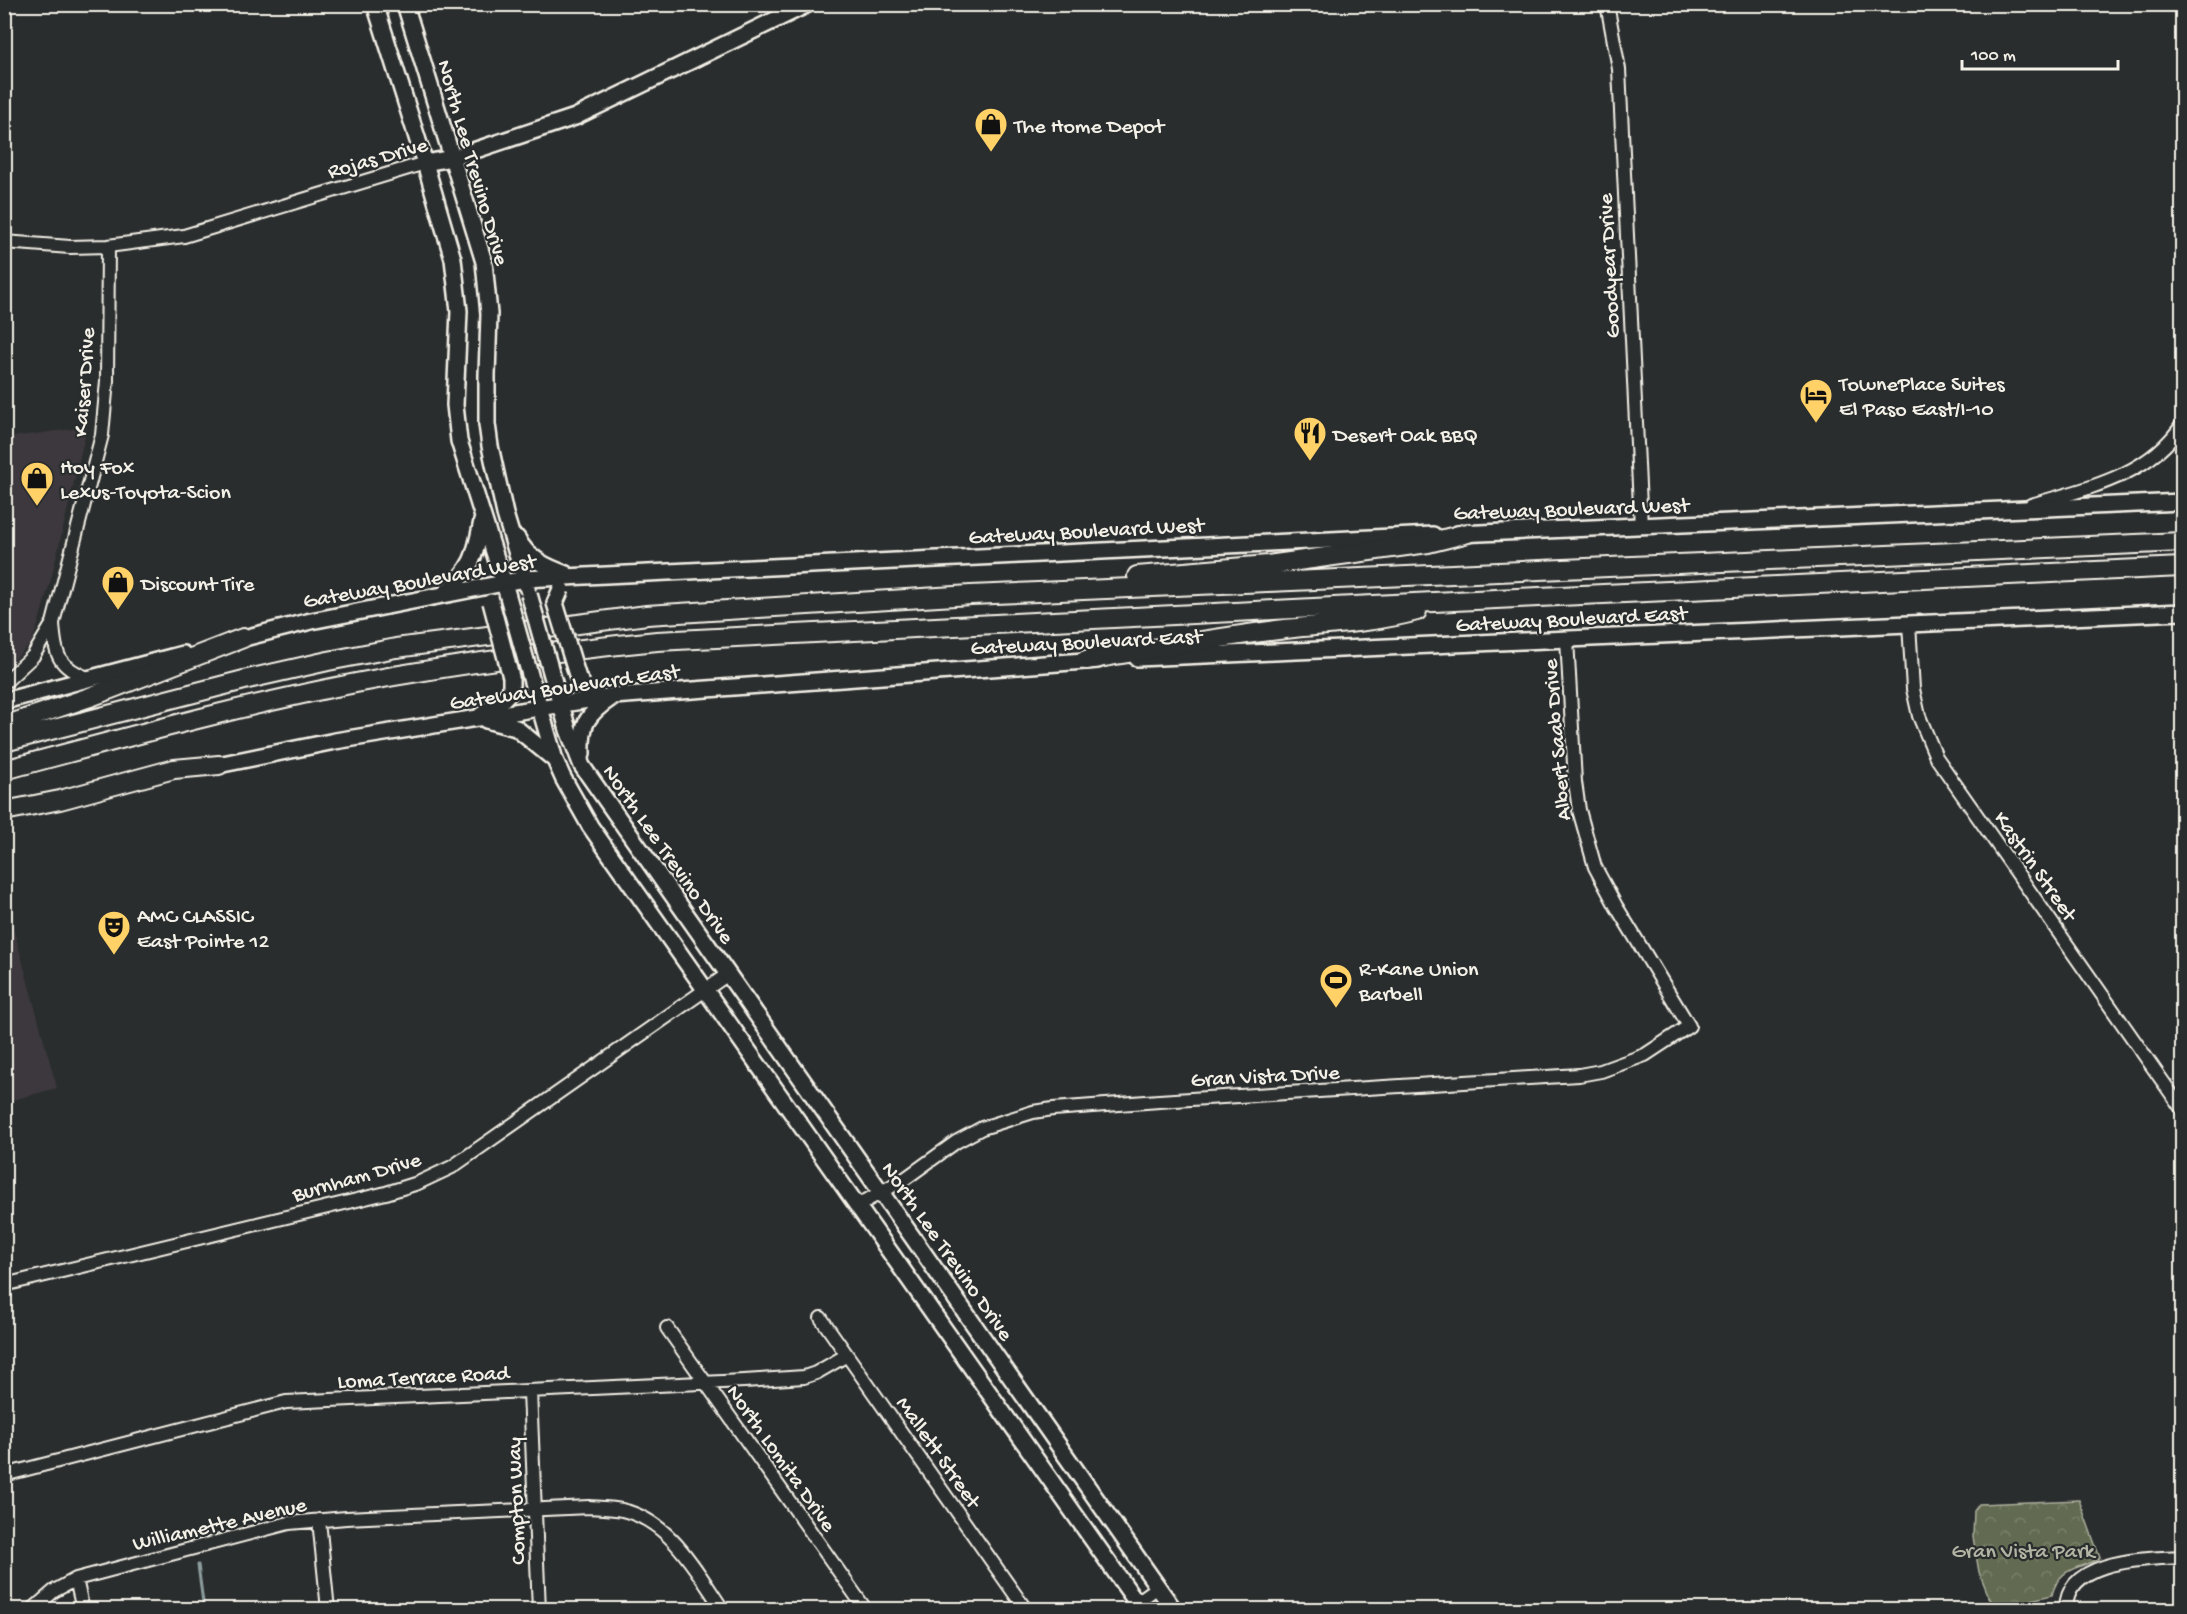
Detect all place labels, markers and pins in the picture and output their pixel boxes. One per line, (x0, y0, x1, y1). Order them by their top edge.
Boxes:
shop icon: The Home Depot (973, 106, 1009, 153)
place label: The Home Depot (1012, 115, 1166, 141)
place label: TownePlace Suites El Paso East/I-10 (1837, 373, 2006, 424)
hotel icon: TownePlace Suites El Paso East/I-10 (1798, 377, 1834, 424)
restaurant icon: Desert Oak BBQ (1292, 415, 1328, 462)
place label: Desert Oak BBQ (1331, 424, 1478, 450)
place label: Hoy Fox Lexus-Toyota-Scion (60, 456, 231, 507)
shop icon: Hoy Fox Lexus-Toyota-Scion (19, 460, 55, 507)
shop icon: Discount Tire (100, 564, 136, 611)
place label: Discount Tire (139, 573, 255, 599)
place label: AMC CLASSIC East Pointe 12 (137, 905, 269, 956)
theatre icon: AMC CLASSIC East Pointe 12 (96, 909, 132, 956)
place label: R-Kane Union Barbell (1358, 958, 1479, 1009)
sports icon: R-Kane Union Barbell (1318, 962, 1354, 1009)

